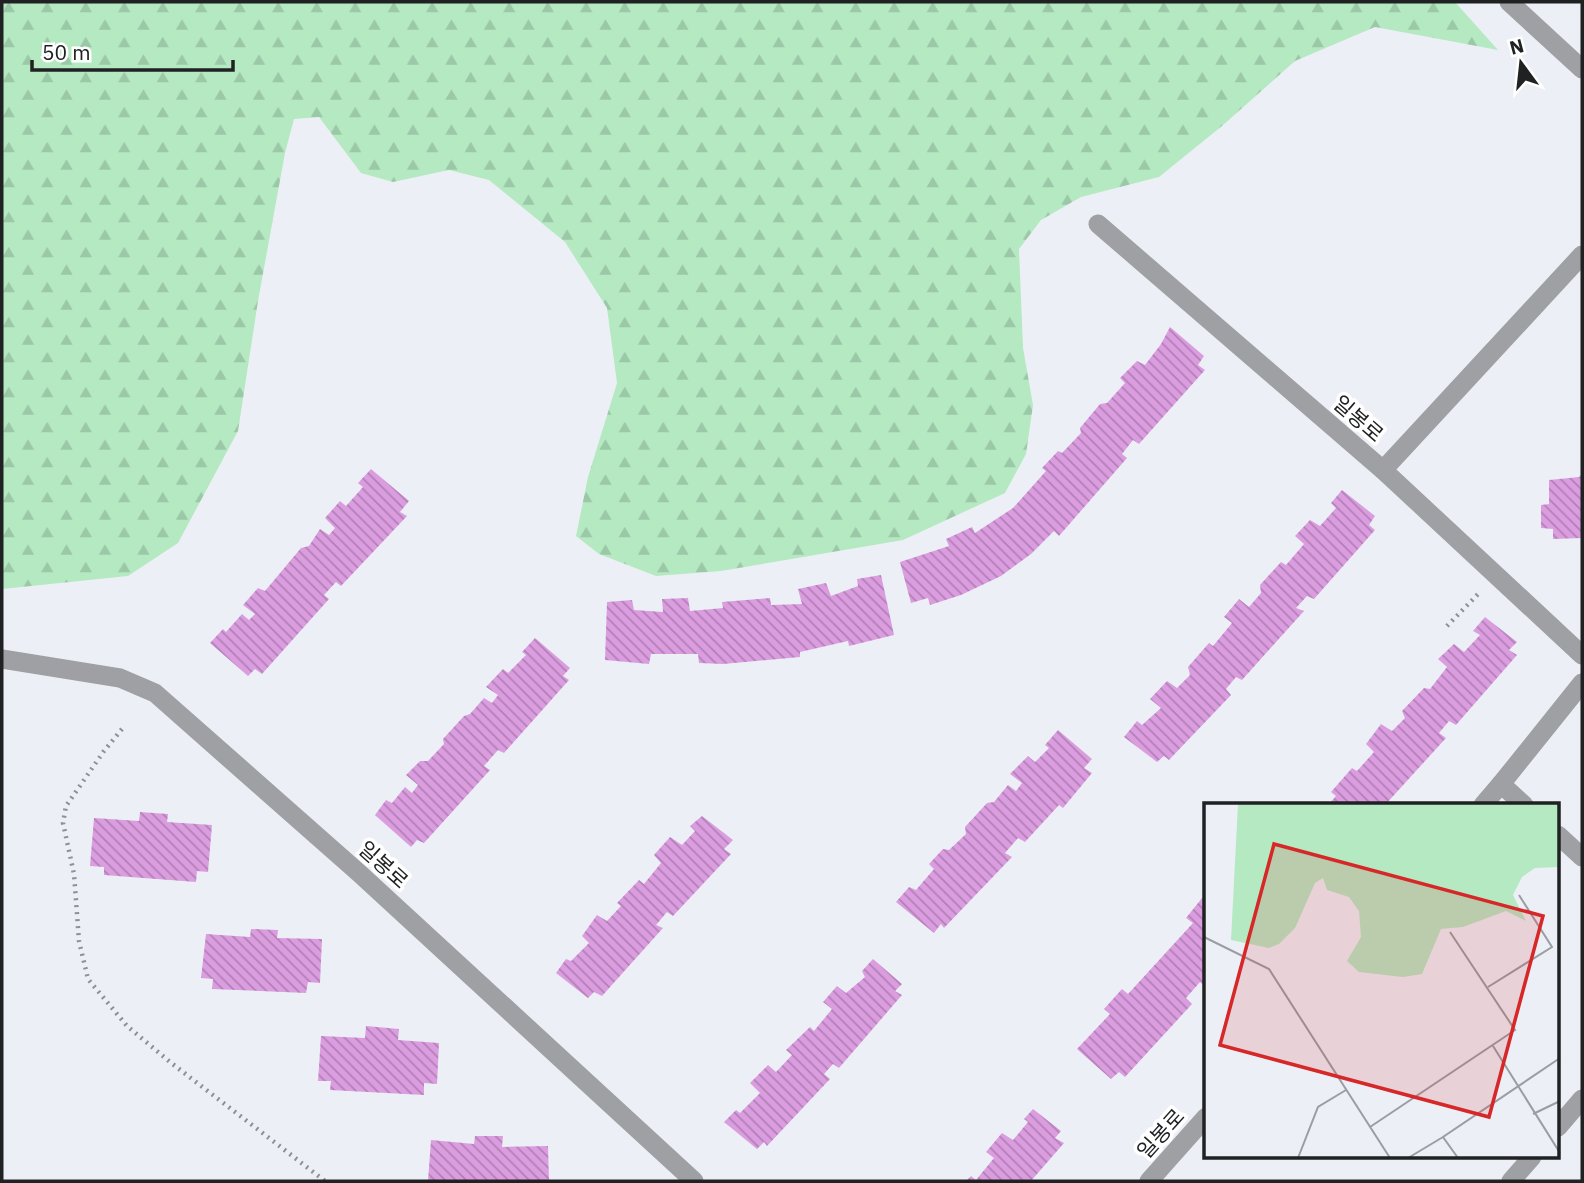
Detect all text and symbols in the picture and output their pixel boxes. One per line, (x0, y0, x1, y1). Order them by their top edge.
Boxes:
scale bar (32, 28, 233, 72)
north arrow (1486, 28, 1556, 98)
text: N (1507, 33, 1526, 60)
text: 50 m (42, 38, 91, 66)
street label: 일봉로 (1328, 389, 1390, 448)
inset map (1204, 803, 1560, 1158)
street label: 일봉로 (353, 834, 415, 894)
street label: 일봉로 (1130, 1102, 1190, 1164)

